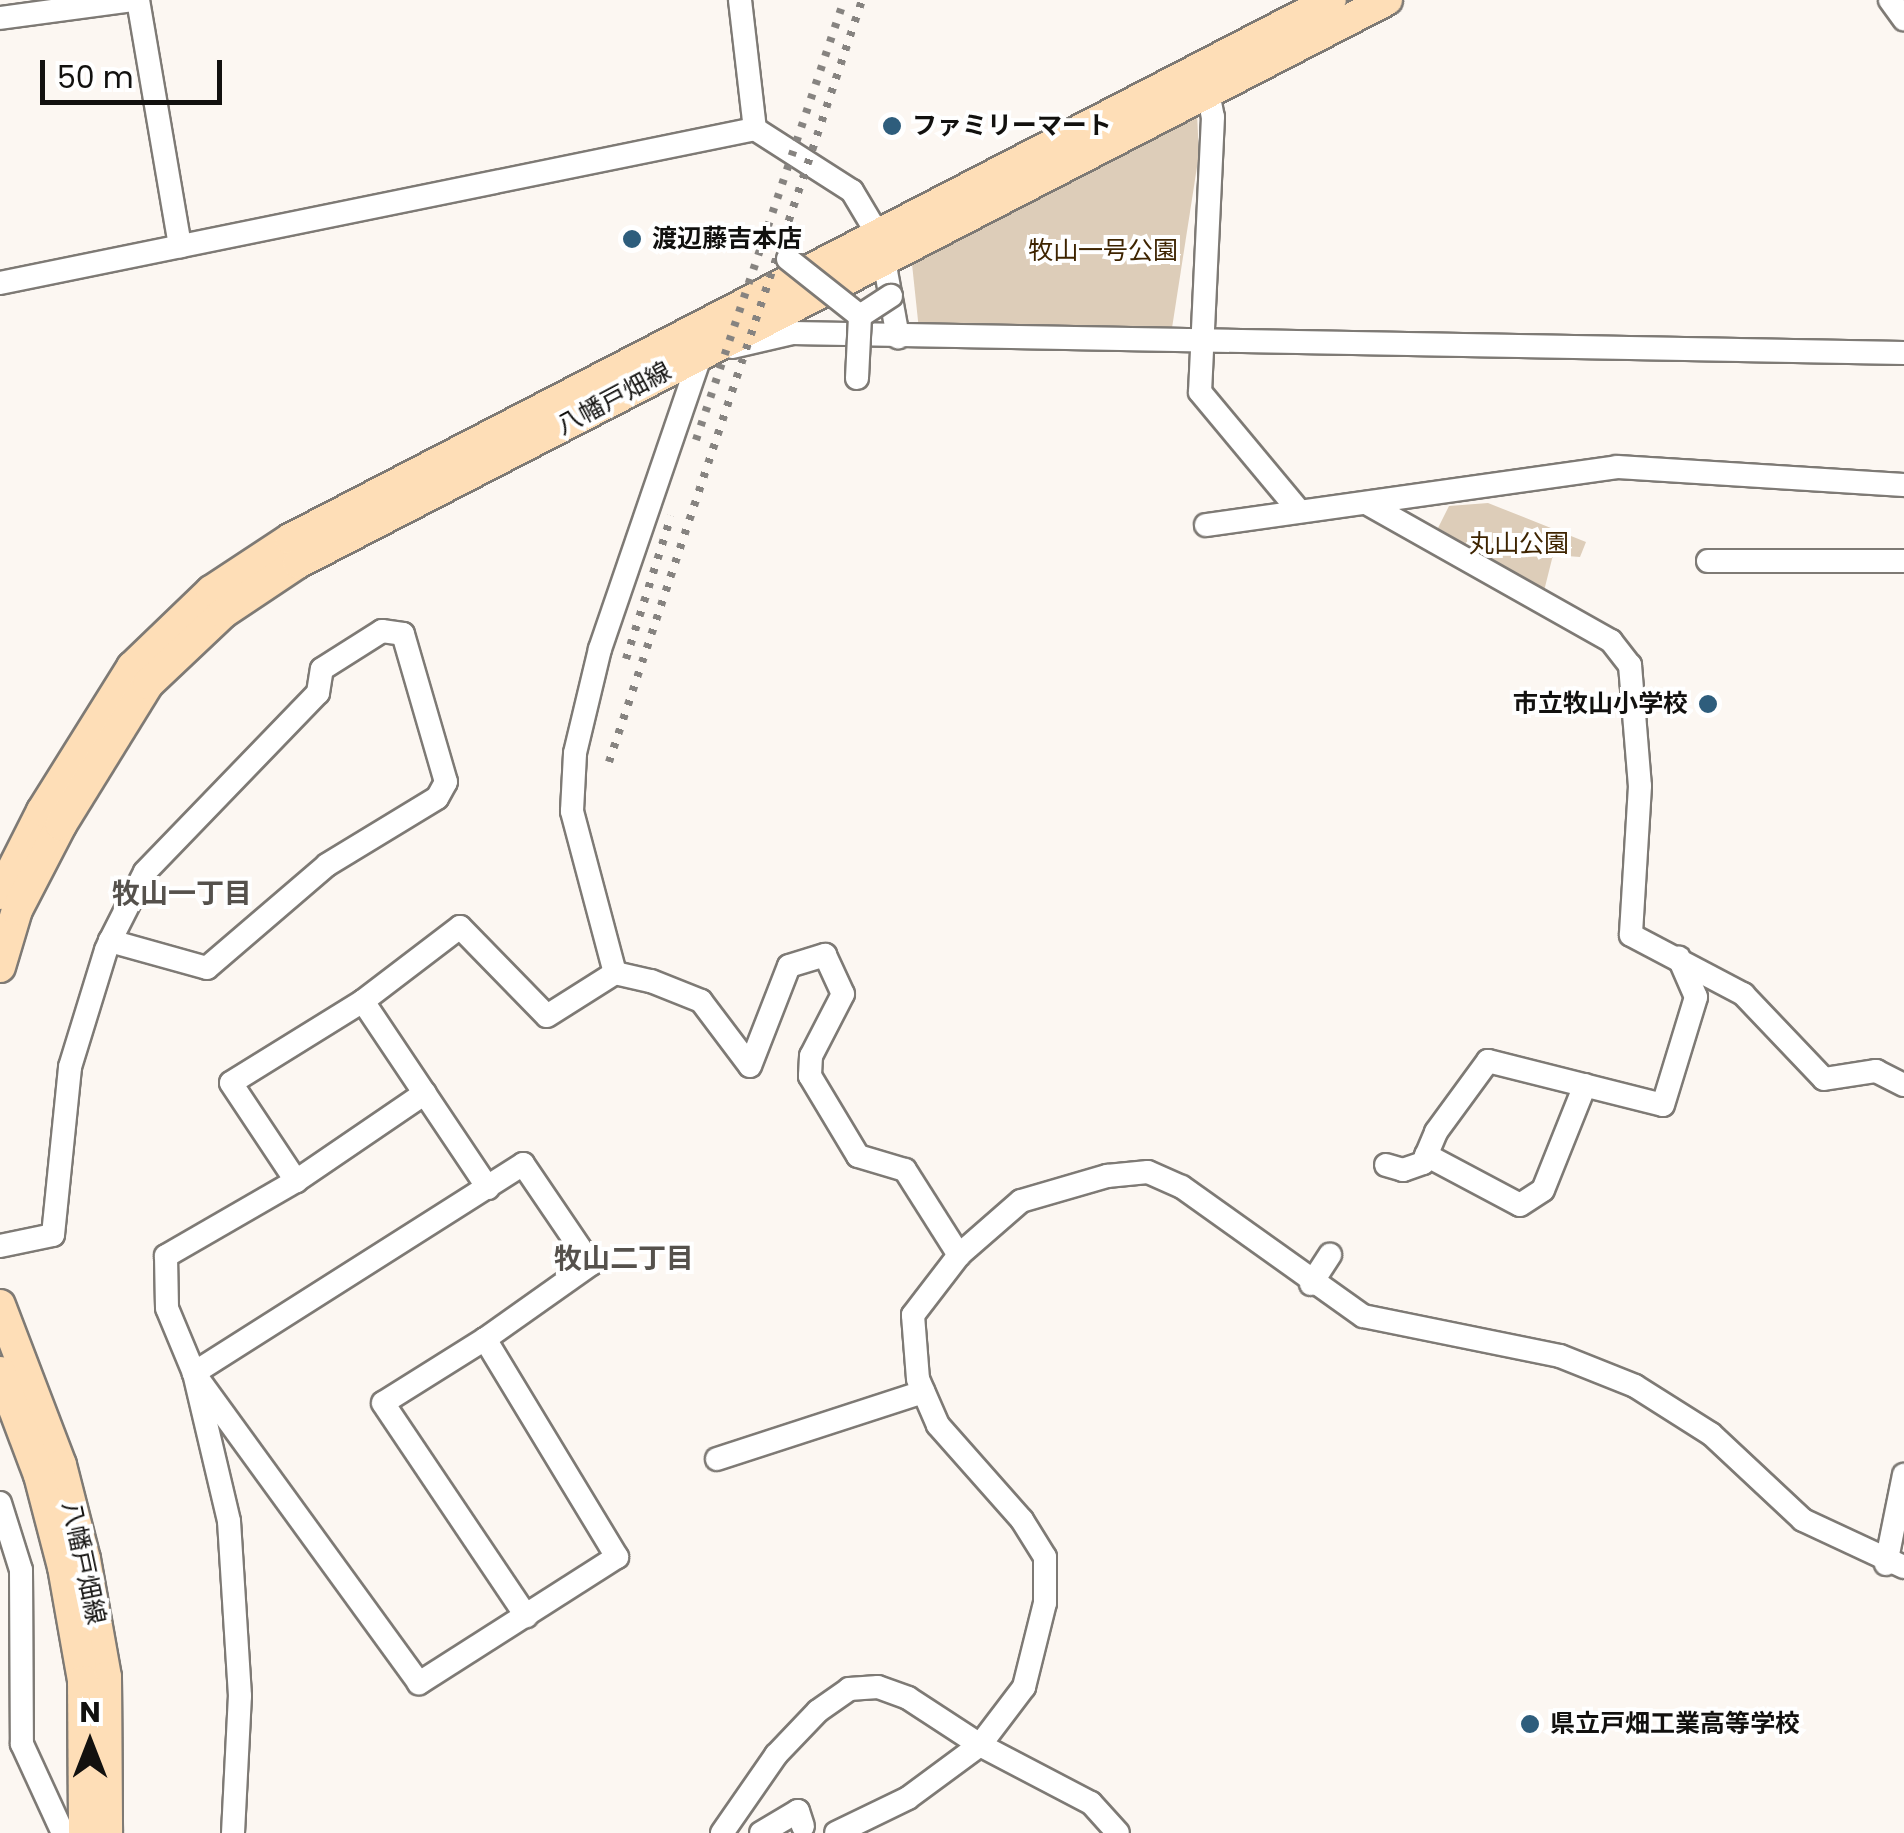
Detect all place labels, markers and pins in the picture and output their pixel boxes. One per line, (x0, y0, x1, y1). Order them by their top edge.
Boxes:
place label: ファミリーマート (912, 111, 1112, 141)
marker: ファミリーマート (881, 115, 903, 137)
place label: 渡辺藤吉本店 (652, 224, 802, 254)
marker: 渡辺藤吉本店 (621, 228, 643, 250)
place label: 市立牧山小学校 (1513, 689, 1688, 719)
marker: 市立牧山小学校 (1697, 693, 1719, 715)
place label: 県立戸畑工業高等学校 (1550, 1709, 1800, 1739)
marker: 県立戸畑工業高等学校 (1519, 1713, 1541, 1735)

